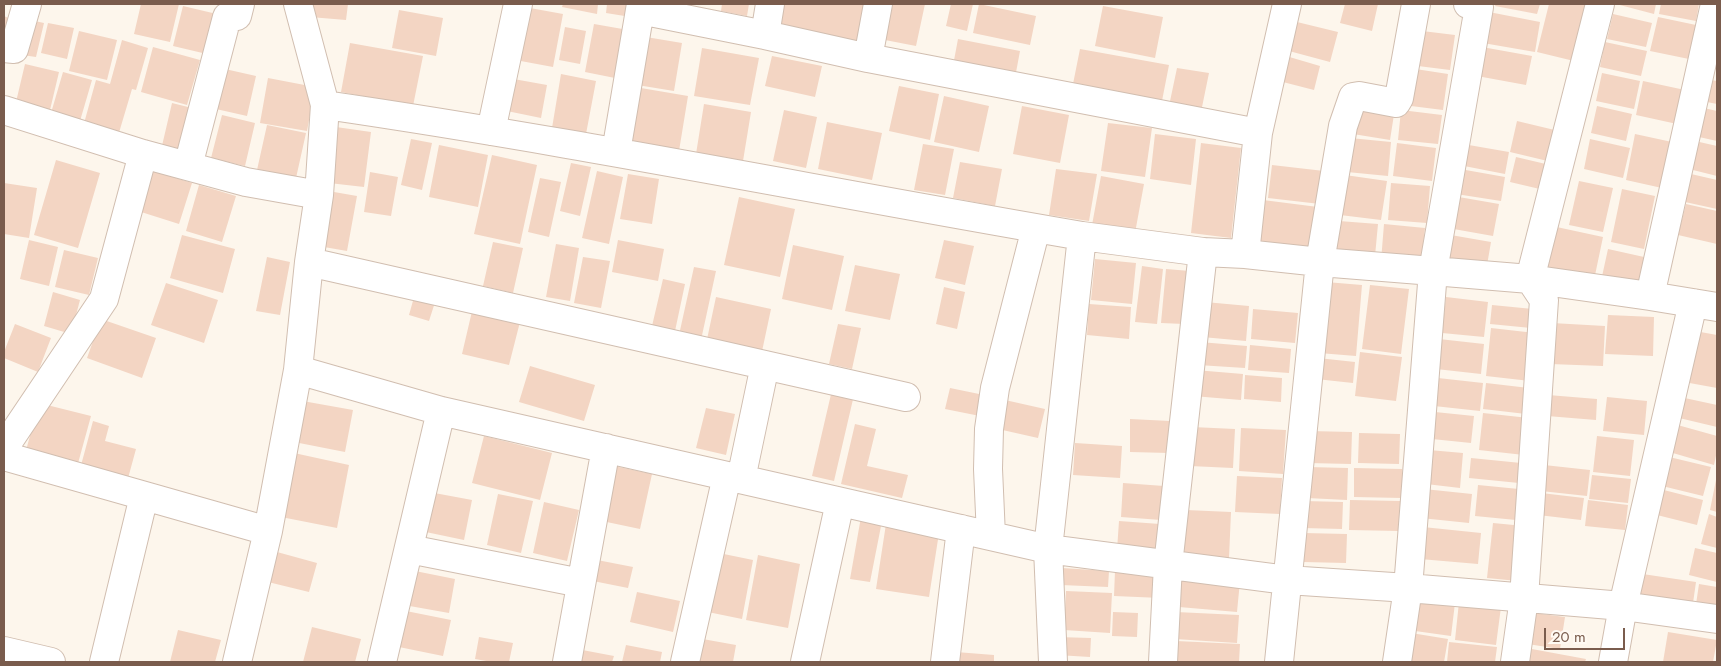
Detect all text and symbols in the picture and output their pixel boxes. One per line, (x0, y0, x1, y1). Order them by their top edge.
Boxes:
scale bar (1546, 618, 1627, 650)
text: 20 m (1552, 626, 1586, 648)

